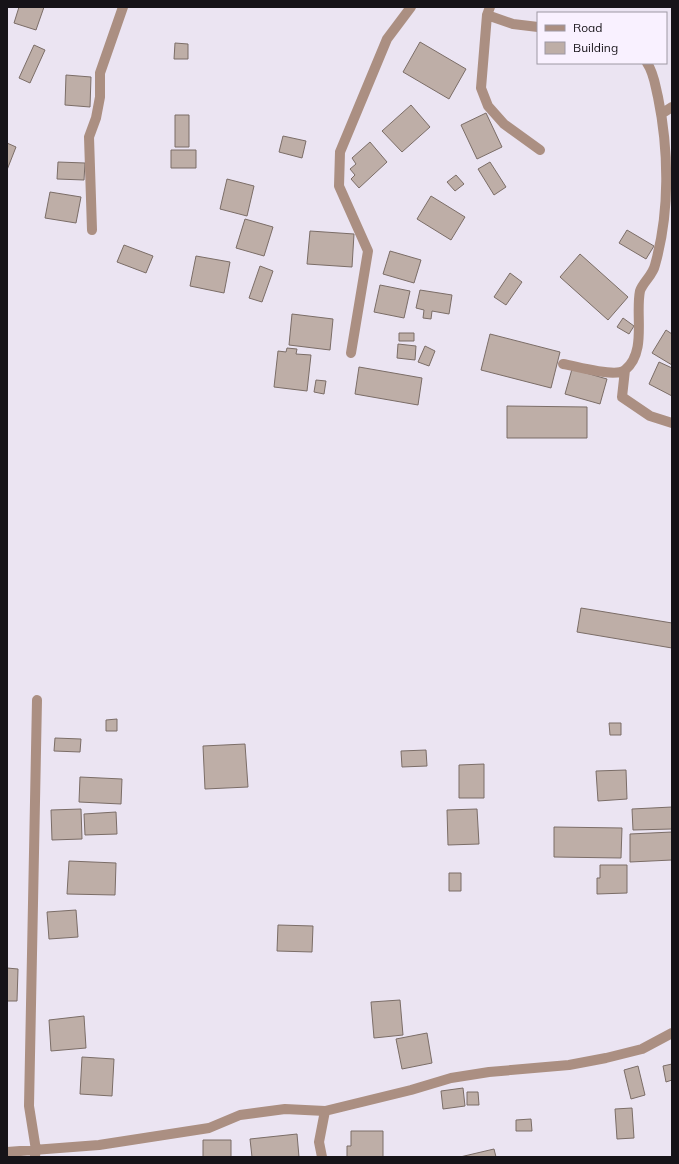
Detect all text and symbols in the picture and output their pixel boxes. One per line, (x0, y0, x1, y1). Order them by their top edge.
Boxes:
legend (537, 12, 667, 64)
text: Road (573, 20, 602, 35)
text: Building (573, 40, 618, 55)

